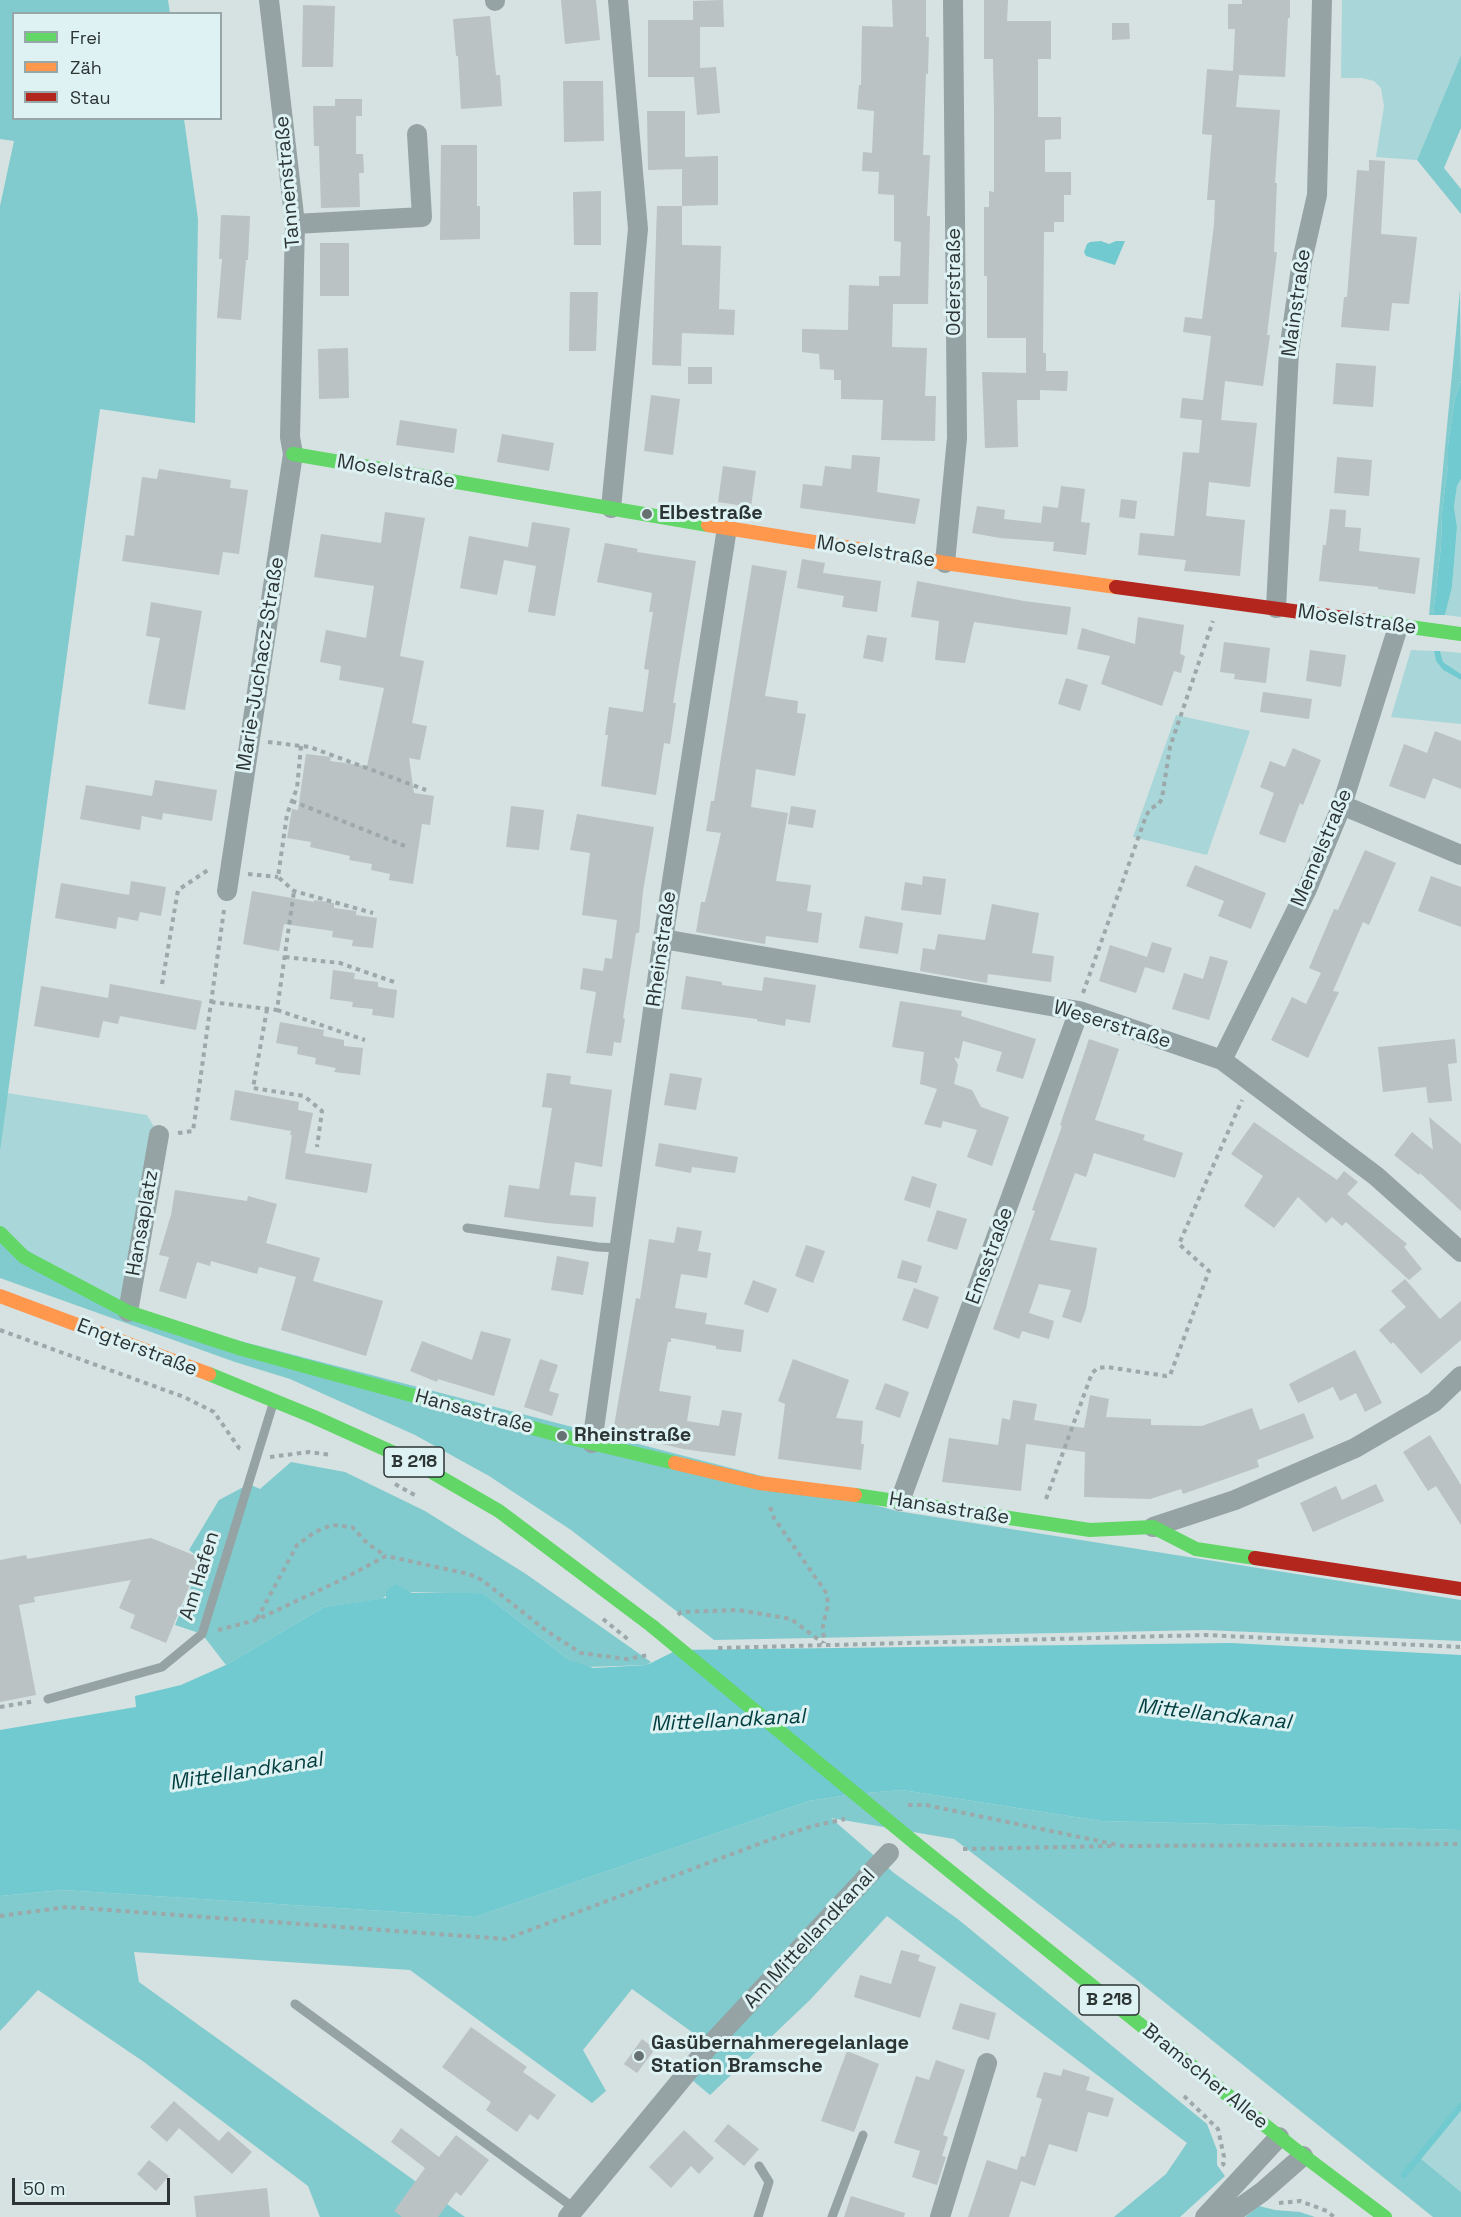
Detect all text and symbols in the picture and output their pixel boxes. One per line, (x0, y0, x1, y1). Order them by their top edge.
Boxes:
legend (12, 12, 222, 120)
text: Frei (70, 26, 101, 49)
text: Zäh (70, 56, 102, 79)
text: Stau (70, 86, 110, 109)
street label: Tannenstraße (270, 115, 306, 249)
street label: Oderstraße (943, 228, 967, 336)
street label: Mainstraße (1278, 248, 1316, 358)
street label: Moselstraße (335, 450, 457, 494)
place label: Elbestraße (659, 502, 763, 526)
marker: Elbestraße (640, 507, 654, 521)
street label: Moselstraße (815, 531, 937, 573)
street label: Marie-Juchacz-Straße (232, 555, 290, 773)
street label: Moselstraße (1296, 600, 1418, 640)
street label: Memelstraße (1286, 785, 1358, 911)
street label: Rheinstraße (642, 890, 682, 1008)
street label: Weserstraße (1050, 996, 1174, 1054)
street label: Hansaplatz (122, 1168, 164, 1278)
street label: Emsstraße (961, 1204, 1019, 1308)
street label: Engterstraße (73, 1314, 201, 1382)
street label: Hansastraße (412, 1385, 536, 1439)
place label: Rheinstraße (574, 1424, 691, 1448)
marker: Rheinstraße (555, 1429, 569, 1443)
road number: B 218 (384, 1447, 444, 1477)
street label: Hansastraße (887, 1488, 1011, 1530)
street label: Am Hafen (175, 1529, 225, 1623)
water label: Mittellandkanal (1136, 1694, 1292, 1736)
water label: Mittellandkanal (650, 1704, 806, 1738)
water label: Mittellandkanal (168, 1747, 324, 1797)
street label: Am Mittellandkanal (739, 1864, 881, 2014)
road number: B 218 (1079, 1985, 1139, 2015)
street label: Bramscher Allee (1137, 2019, 1273, 2135)
place label: Gasübernahmeregelanlage Station Bramsche (651, 2032, 909, 2079)
marker: Gasübernahmeregelanlage Station Bramsche (632, 2049, 646, 2063)
scale bar (15, 2166, 172, 2204)
text: 50 m (23, 2177, 65, 2200)

